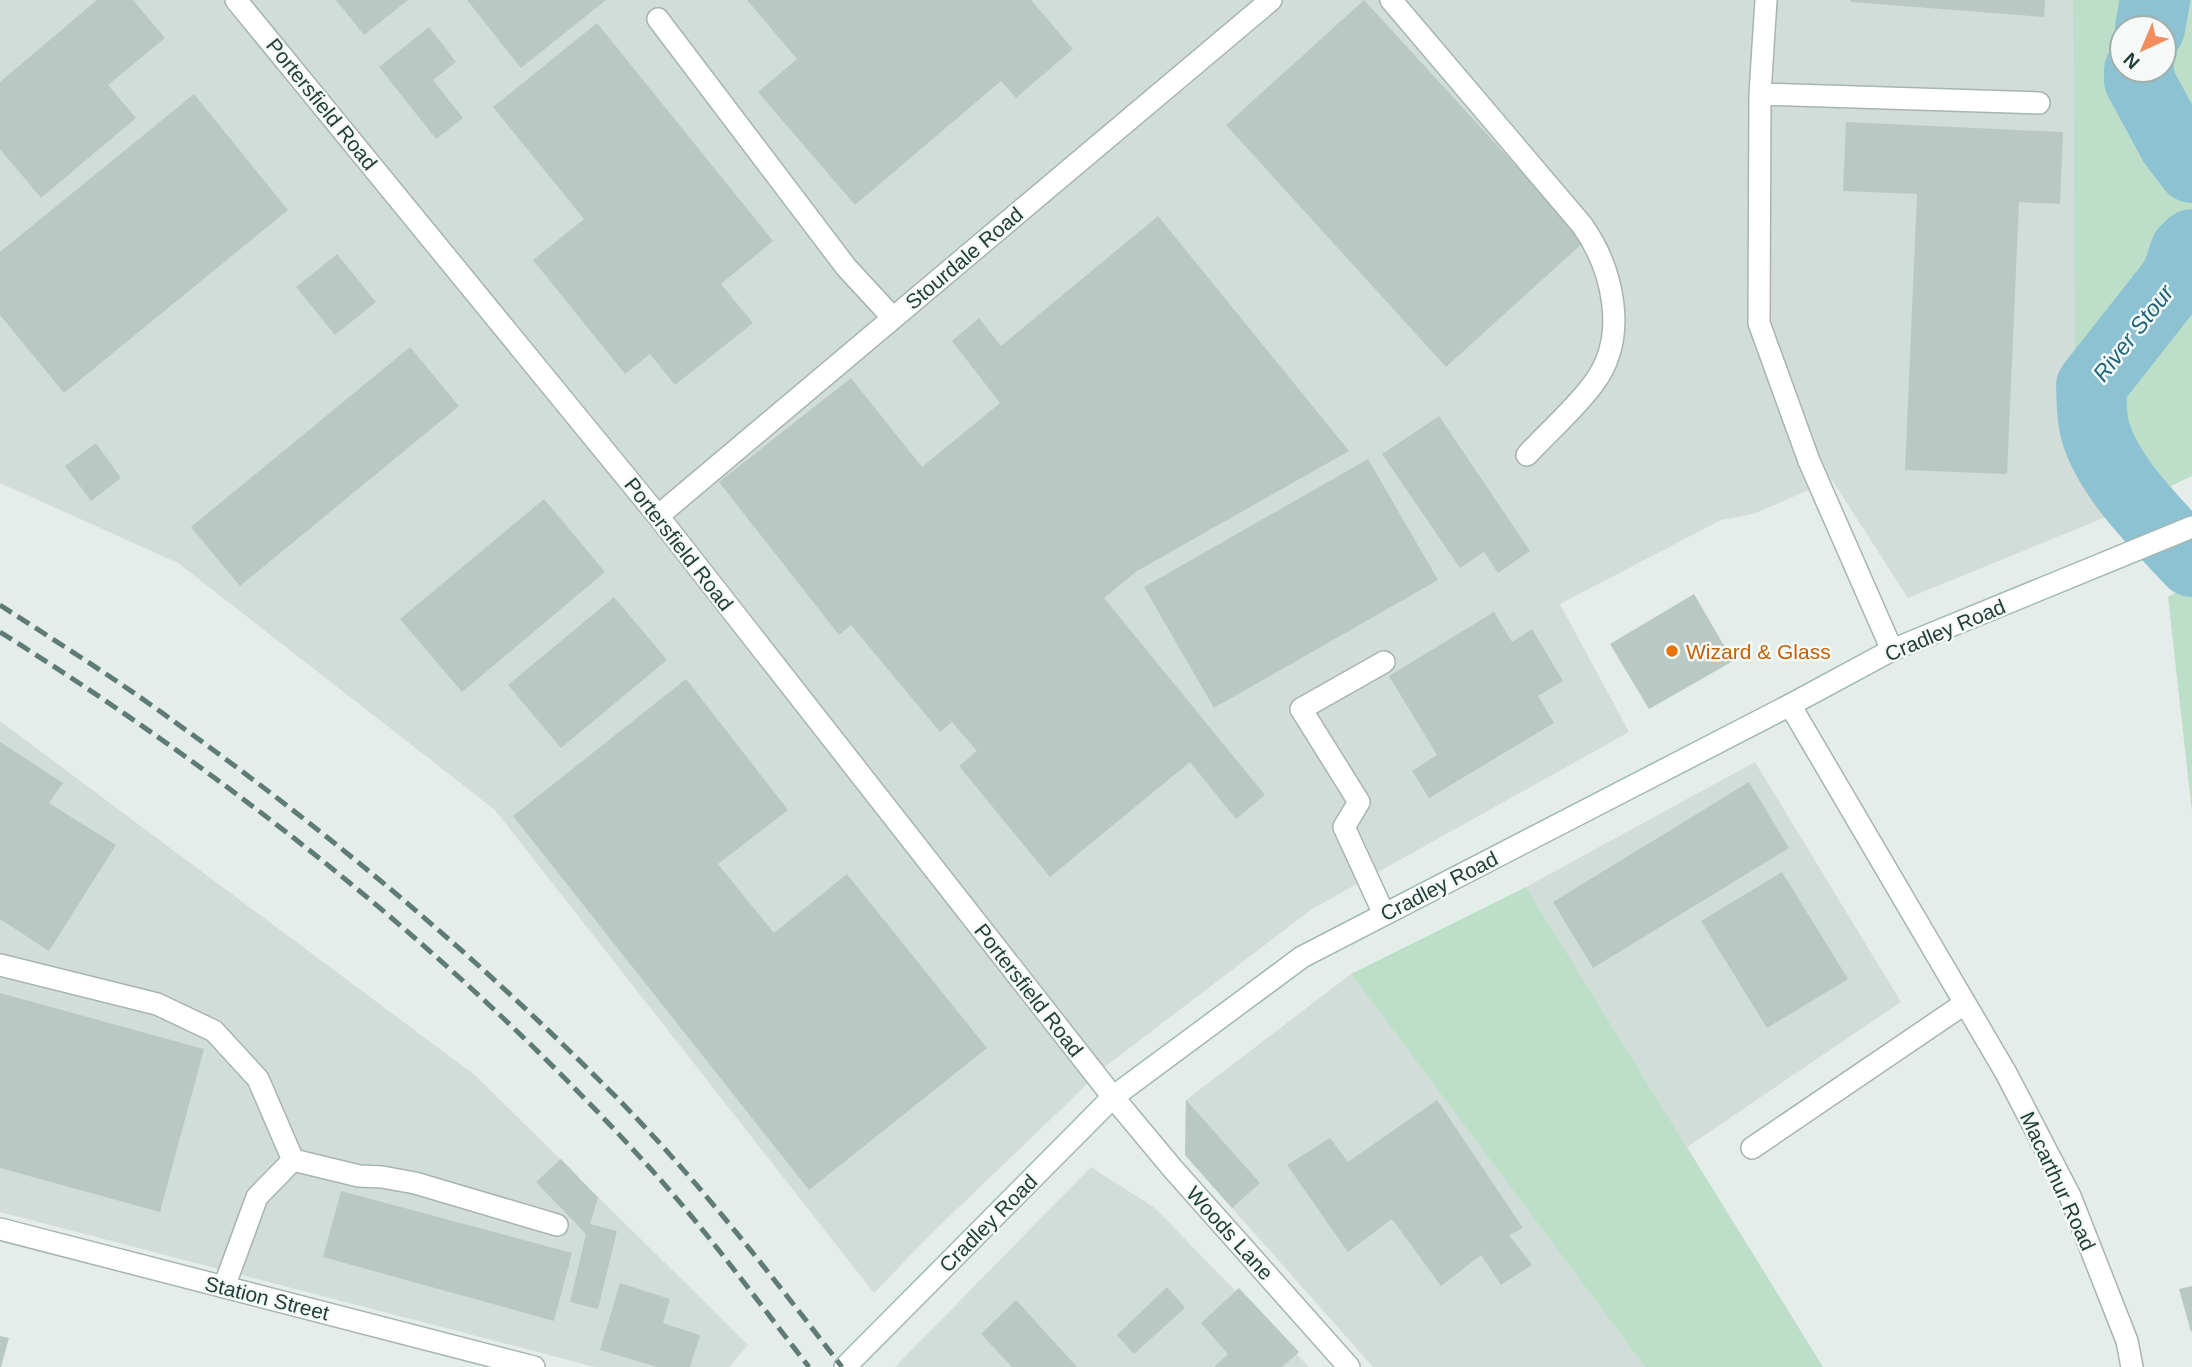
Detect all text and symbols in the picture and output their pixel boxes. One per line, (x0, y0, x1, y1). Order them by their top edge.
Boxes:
north arrow (2108, 14, 2178, 84)
street label: Portersfield Road (262, 34, 382, 174)
text: N (2119, 49, 2144, 73)
street label: Stourdale Road (901, 202, 1027, 314)
water label: River Stour (2087, 279, 2179, 386)
street label: Portersfield Road (620, 473, 738, 615)
street label: Cradley Road (1881, 594, 2009, 666)
place label: Wizard & Glass (1686, 640, 1831, 663)
marker: Wizard & Glass (1664, 643, 1680, 659)
street label: Cradley Road (1377, 847, 1501, 925)
street label: Portersfield Road (970, 919, 1088, 1061)
street label: Macarthur Road (2016, 1108, 2100, 1254)
street label: Cradley Road (934, 1169, 1042, 1277)
street label: Woods Lane (1182, 1182, 1278, 1284)
street label: Station Street (202, 1271, 332, 1325)

